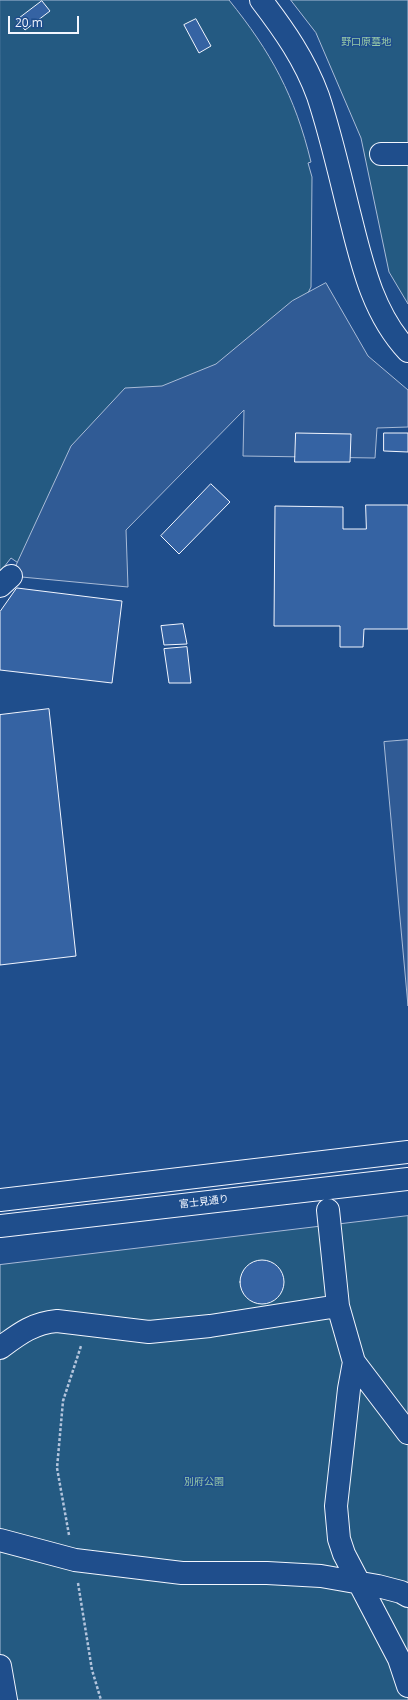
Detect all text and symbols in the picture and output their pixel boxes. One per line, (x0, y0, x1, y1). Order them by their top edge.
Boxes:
scale bar (10, 8, 81, 34)
text: 20 m (15, 14, 43, 31)
park label: 野口原墓地 (341, 36, 391, 48)
street label: 富士見通り (178, 1193, 230, 1211)
park label: 別府公園 (184, 1476, 224, 1488)

